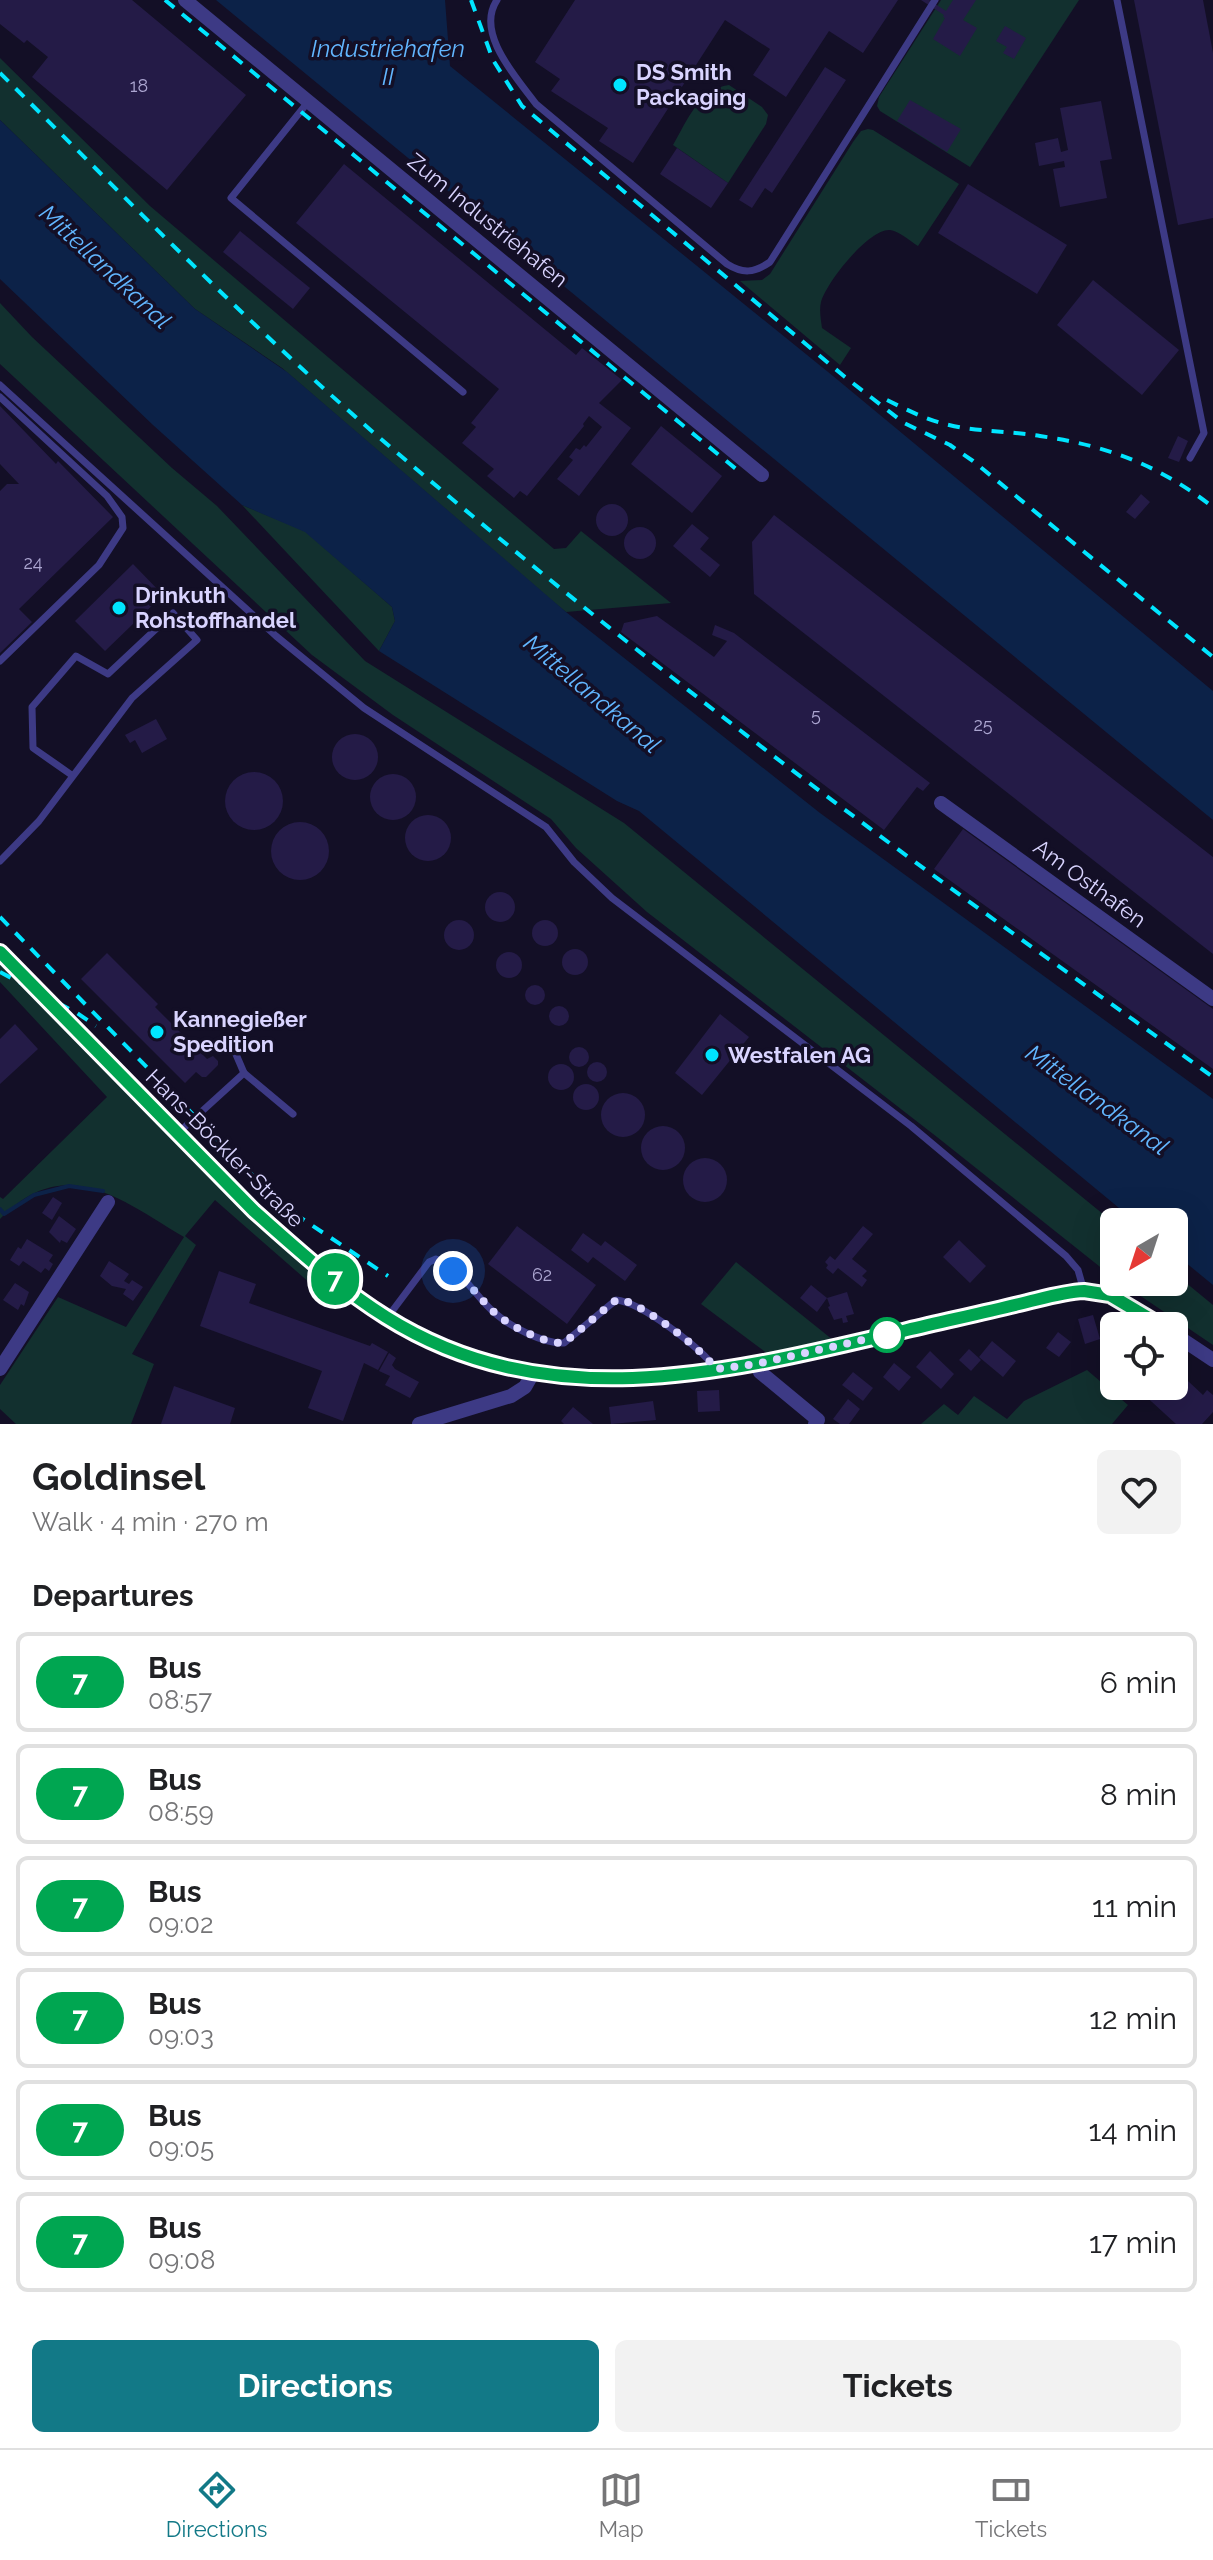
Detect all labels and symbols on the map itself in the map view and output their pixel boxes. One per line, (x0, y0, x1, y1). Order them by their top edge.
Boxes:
water label: Industriehafen II (311, 34, 465, 91)
place label: DS Smith Packaging (636, 59, 746, 110)
house number: 18 (130, 75, 148, 96)
marker: DS Smith Packaging (611, 76, 629, 94)
street label: Zum Industriehafen (403, 148, 573, 292)
water label: Mittellandkanal (34, 198, 177, 335)
house number: 24 (23, 552, 43, 573)
place label: Drinkuth Rohstoffhandel (135, 582, 297, 633)
marker: Drinkuth Rohstoffhandel (110, 599, 128, 617)
water label: Mittellandkanal (518, 628, 666, 759)
house number: 5 (811, 704, 821, 725)
house number: 25 (973, 714, 993, 735)
street label: Am Osthafen (1029, 834, 1151, 932)
place label: Kannegießer Spedition (173, 1006, 307, 1057)
marker: Kannegießer Spedition (148, 1023, 166, 1041)
water label: Mittellandkanal (1020, 1038, 1174, 1161)
place label: Westfalen AG (728, 1042, 871, 1068)
marker: Westfalen AG (703, 1046, 721, 1064)
street label: Hans-Böckler-Straße (141, 1064, 309, 1232)
north arrow (1100, 1208, 1188, 1296)
your location (433, 1251, 473, 1291)
line badge: 7 (309, 1253, 361, 1305)
house number: 62 (532, 1264, 552, 1285)
unlabelled marker (870, 1318, 904, 1352)

